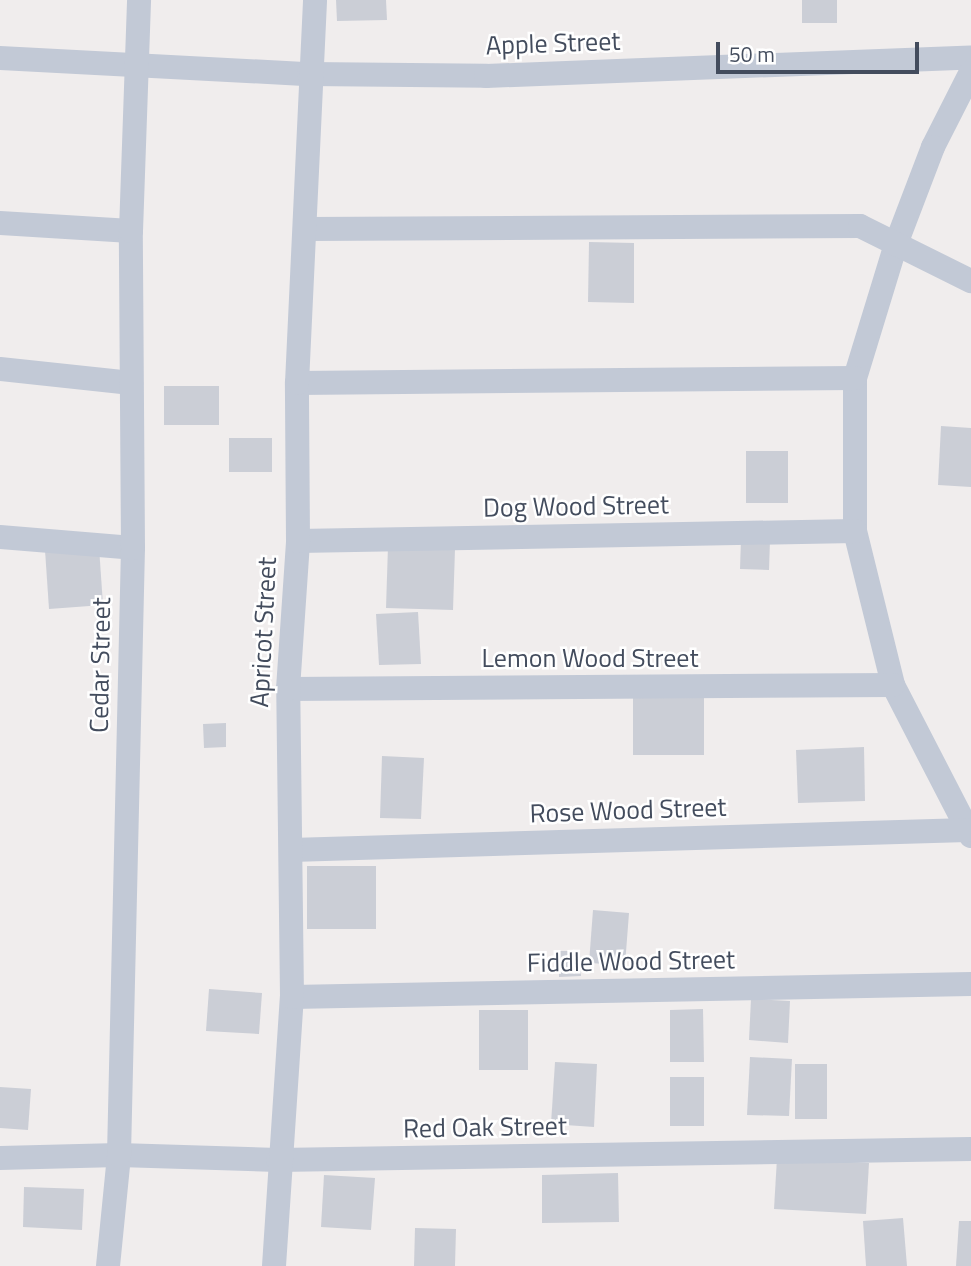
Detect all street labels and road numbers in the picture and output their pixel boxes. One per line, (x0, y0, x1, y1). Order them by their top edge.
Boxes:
street label: Apple Street (485, 25, 621, 61)
street label: Dog Wood Street (483, 489, 669, 523)
street label: Apricot Street (243, 556, 283, 708)
street label: Cedar Street (83, 597, 117, 733)
street label: Lemon Wood Street (481, 642, 699, 674)
street label: Rose Wood Street (529, 791, 727, 829)
street label: Fiddle Wood Street (527, 944, 735, 978)
street label: Red Oak Street (403, 1110, 567, 1144)

